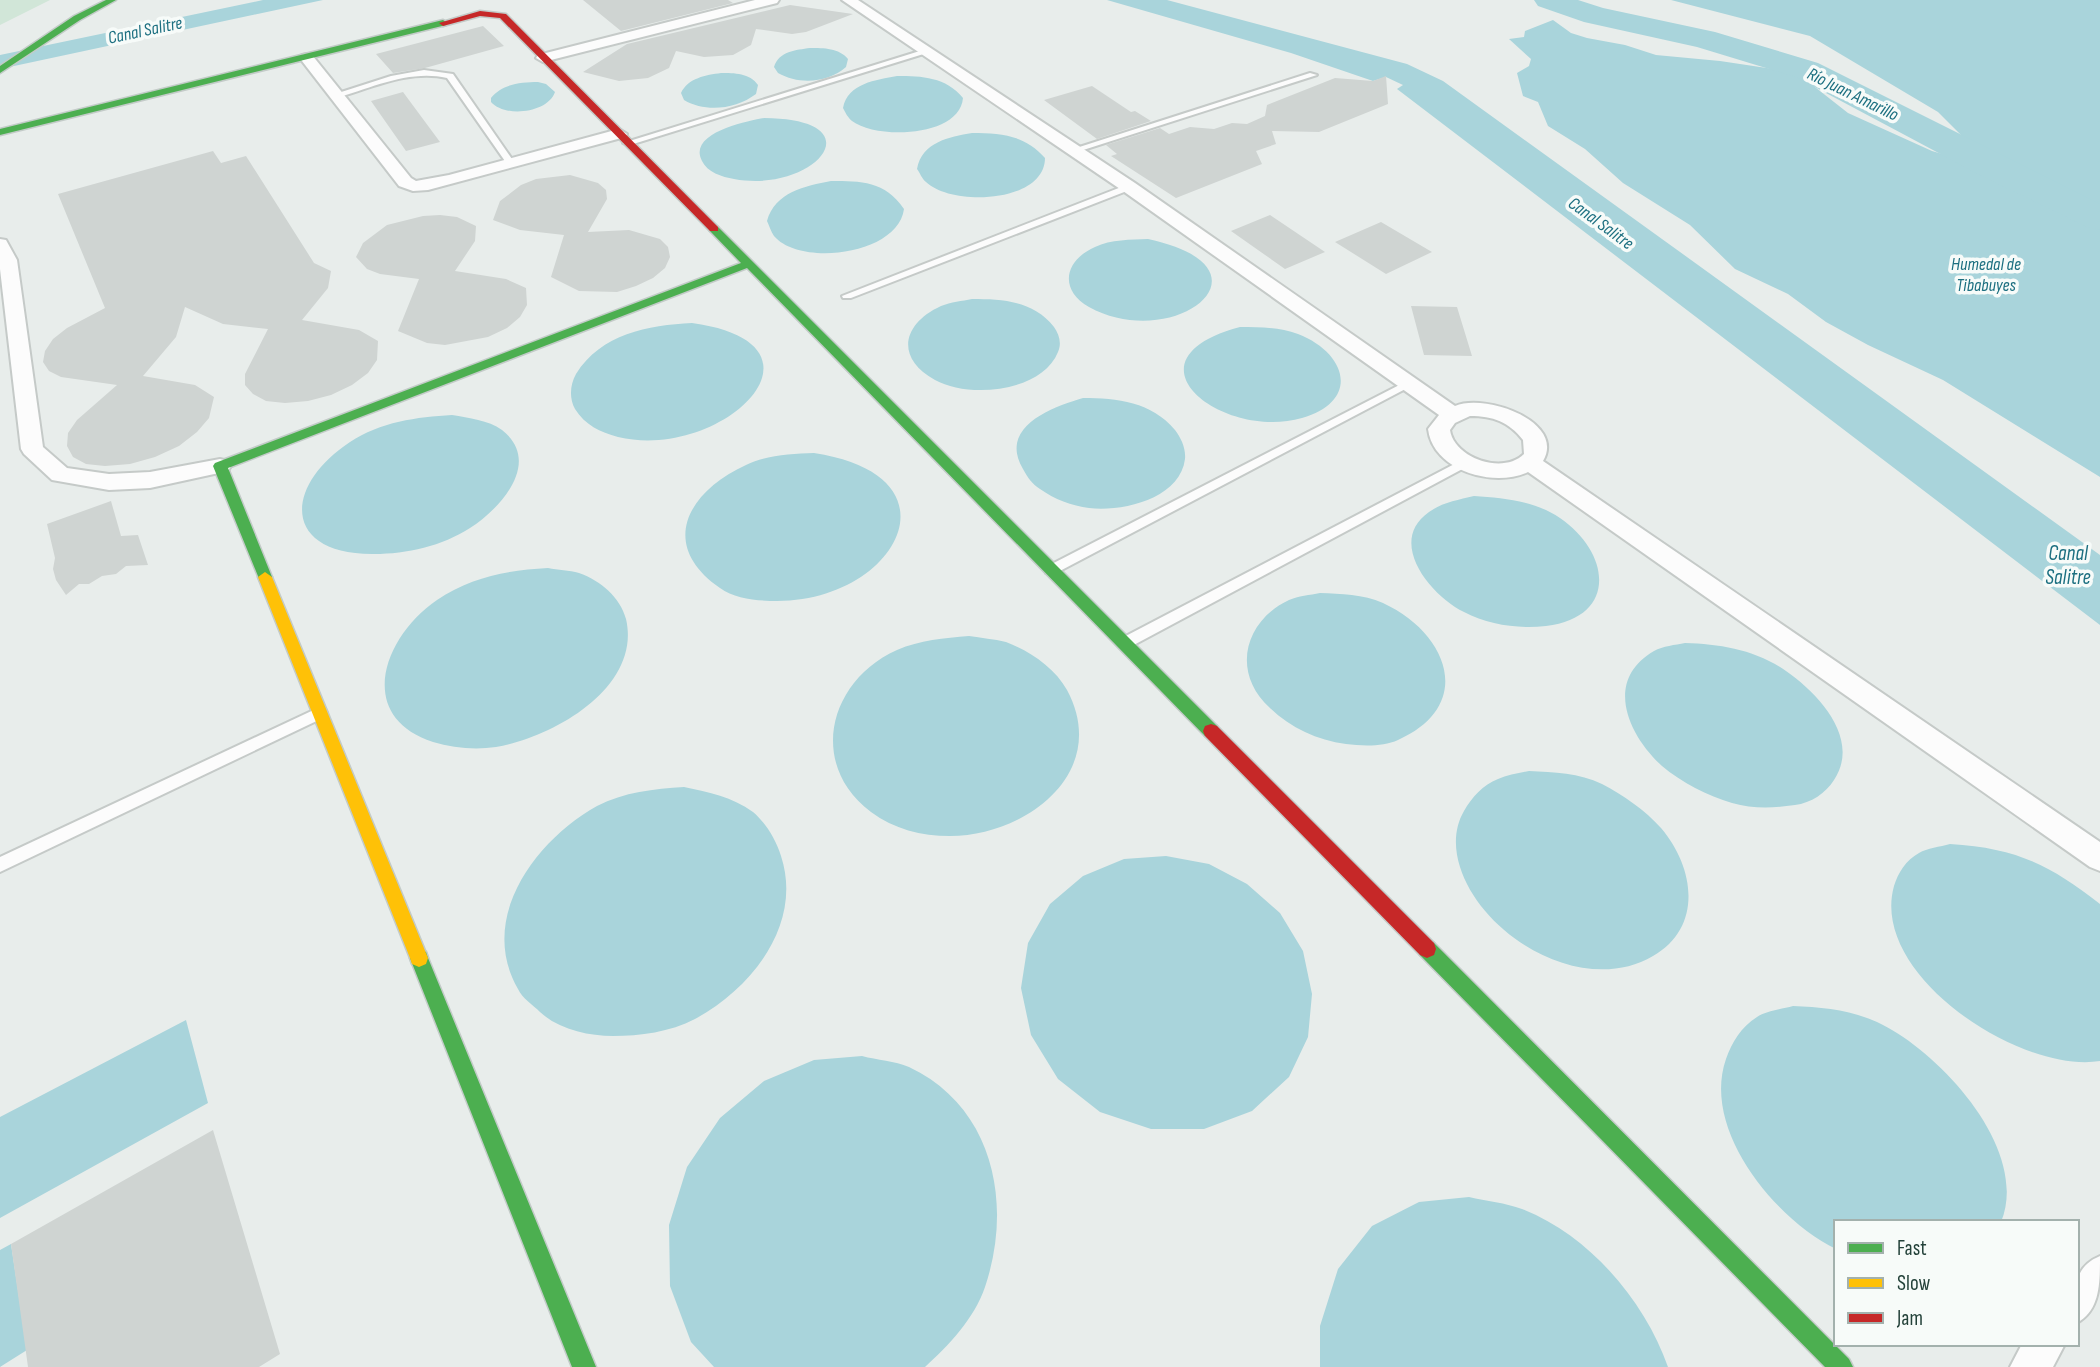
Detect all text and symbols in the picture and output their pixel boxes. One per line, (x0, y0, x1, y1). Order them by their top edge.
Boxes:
water label: Canal Salitre (106, 12, 184, 49)
water label: Río Juan Amarillo (1804, 63, 1902, 126)
water label: Canal Salitre (1564, 193, 1637, 254)
water label: Humedal de Tibabuyes (1951, 254, 2021, 296)
water label: Canal Salitre (2045, 541, 2091, 590)
legend (1834, 1220, 2079, 1346)
text: Fast (1897, 1236, 1927, 1261)
text: Slow (1897, 1271, 1931, 1296)
text: Jam (1896, 1306, 1923, 1331)

